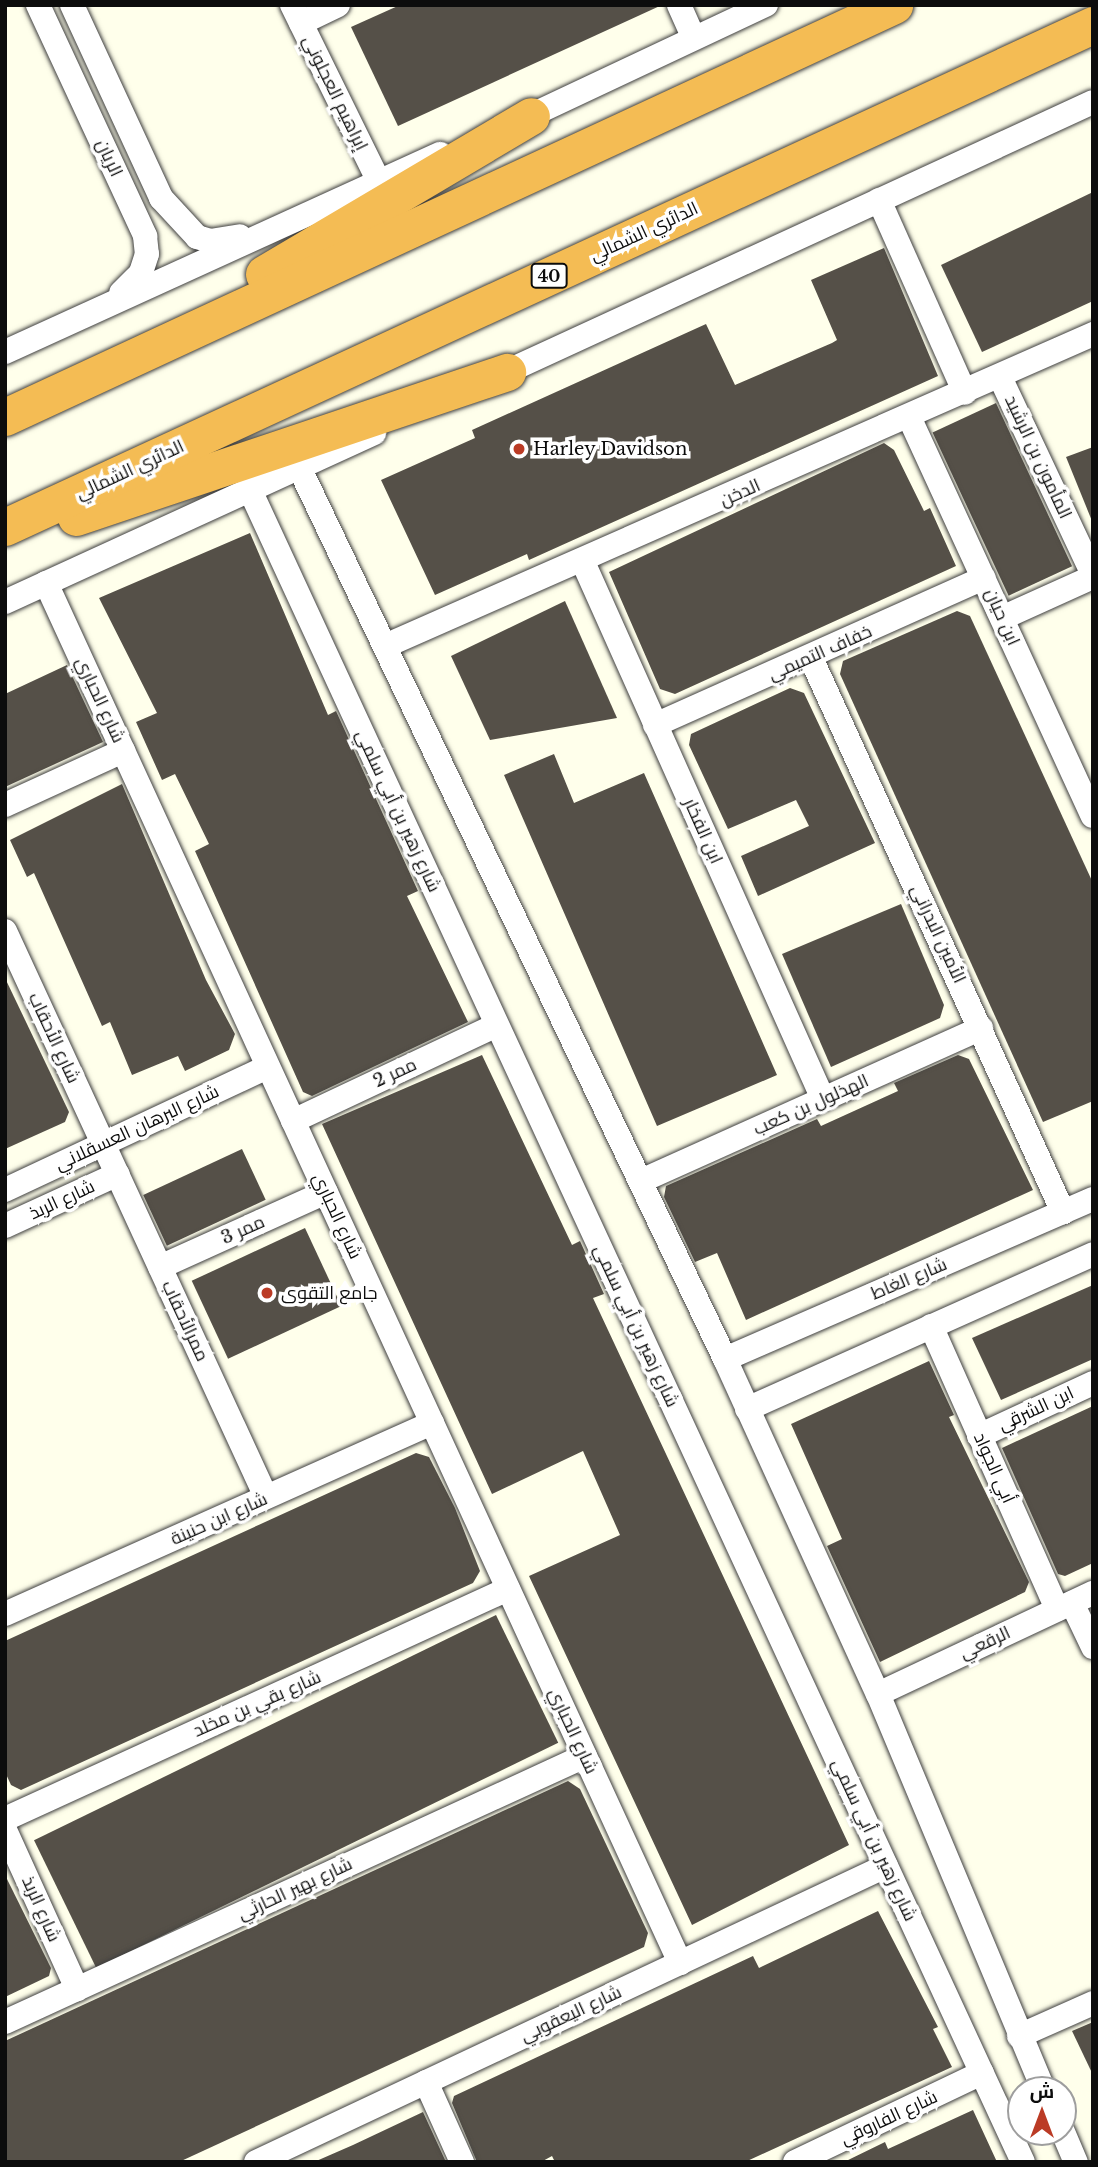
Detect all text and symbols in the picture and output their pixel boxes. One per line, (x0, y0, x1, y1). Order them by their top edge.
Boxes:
street label: إبراهيم العجلوني (298, 32, 372, 154)
street label: الريان (91, 136, 127, 180)
street label: الدائري الشمالي (586, 198, 702, 266)
road number: 40 (530, 264, 568, 288)
street label: المأمون بن الرشيد (1000, 392, 1076, 522)
street label: الدائري الشمالي (72, 436, 188, 504)
place label: Harley Davidson (533, 438, 688, 460)
marker: Harley Davidson (511, 441, 527, 457)
street label: الدخن (716, 475, 764, 511)
street label: ابن حيان (980, 585, 1024, 649)
street label: خفاف التميمي (765, 621, 875, 685)
street label: شارع الحباري (71, 654, 129, 746)
street label: شارع زهير بن أبي سلمي (351, 726, 445, 896)
street label: ابن الفخار (679, 795, 727, 867)
street label: الأمين البدراني (906, 881, 970, 987)
street label: شارع الأحقاب (24, 989, 84, 1087)
street label: ممر 2 (370, 1054, 420, 1092)
street label: الهذلول بن كعب (750, 1070, 872, 1140)
street label: شارع البرهان العسقلاني (52, 1081, 222, 1175)
street label: شارع الحباري (308, 1170, 366, 1262)
street label: شارع الربذ (26, 1175, 98, 1225)
street label: ممر 3 (218, 1211, 268, 1249)
street label: شارع زهير بن أبي سلمي (589, 1241, 683, 1411)
street label: شارع الغاط (868, 1253, 950, 1305)
street label: ممرالأحقاب (157, 1277, 213, 1365)
place label: جامع التقوى (281, 1282, 377, 1304)
marker: جامع التقوى (259, 1285, 275, 1301)
street label: ابن الشرقي (995, 1382, 1077, 1436)
street label: أبي الجواد (969, 1429, 1019, 1507)
street label: شارع ابن حنينة (167, 1488, 271, 1550)
street label: الرقعي (956, 1622, 1014, 1664)
street label: شارع بقي بن مخلد (190, 1666, 324, 1742)
street label: شارع الحباري (544, 1685, 602, 1777)
street label: شارع زهير بن أبي سلمي (827, 1755, 921, 1925)
street label: شارع بهير الحارثي (234, 1853, 356, 1925)
street label: شارع الربذ (17, 1873, 65, 1945)
street label: شارع اليعقوبي (517, 1981, 625, 2047)
north arrow (1007, 2076, 1077, 2146)
text: ش (1030, 2080, 1054, 2103)
street label: شارع الفاروقي (837, 2086, 941, 2150)

